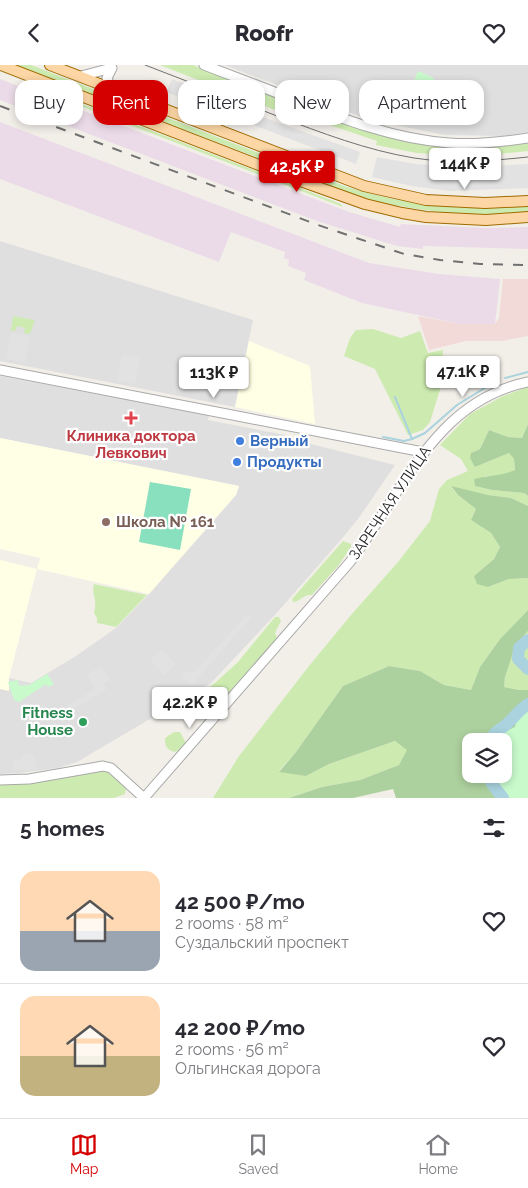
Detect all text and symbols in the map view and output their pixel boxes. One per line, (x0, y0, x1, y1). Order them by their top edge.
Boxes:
icon: back (20, 19, 48, 47)
icon: heart (480, 19, 508, 47)
text: Roofr (235, 20, 293, 46)
chip: Buy (15, 80, 83, 125)
chip: Rent (93, 80, 168, 125)
chip: Filters (178, 80, 265, 125)
chip: New (275, 80, 349, 125)
chip: Apartment (359, 80, 484, 125)
pin: 144K ₽ (424, 147, 506, 190)
pin: 42.5K ₽ (251, 151, 343, 193)
text: 144K ₽ (440, 154, 490, 173)
text: 42.5K ₽ (270, 157, 324, 176)
pin: 47.1K ₽ (417, 355, 509, 398)
pin: 113K ₽ (173, 357, 255, 399)
text: 47.1K ₽ (437, 362, 489, 381)
text: 113K ₽ (190, 363, 238, 382)
marker: Клиника доктора Левкович (124, 411, 138, 425)
place label: Клиника доктора Левкович (66, 427, 196, 462)
place label: Верный (250, 432, 308, 450)
marker: Верный (234, 435, 246, 447)
street label: ЗАРЕЧНАЯ УЛИЦА (345, 443, 435, 563)
place label: Продукты (247, 453, 322, 471)
marker: Продукты (231, 456, 243, 468)
place label: Школа № 161 (116, 513, 215, 531)
marker: Школа № 161 (100, 516, 112, 528)
pin: 42.2K ₽ (144, 687, 236, 729)
text: 42.2K ₽ (163, 693, 217, 712)
place label: Fitness House (22, 704, 73, 739)
marker: Fitness House (77, 716, 89, 728)
map controls (462, 733, 512, 783)
button: layers (462, 733, 512, 783)
icon: filters (480, 814, 508, 842)
text: 5 homes (20, 816, 105, 841)
text: 42 500 ₽/mo (175, 889, 305, 914)
icon: home (60, 891, 120, 951)
icon: heart (480, 907, 508, 935)
text: 2 rooms · 58 m² (175, 914, 289, 933)
text: Суздальский проспект (175, 933, 349, 952)
text: 42 200 ₽/mo (175, 1015, 305, 1040)
icon: home (60, 1016, 120, 1076)
icon: heart (480, 1032, 508, 1060)
text: 2 rooms · 56 m² (175, 1040, 289, 1059)
text: Ольгинская дорога (175, 1059, 321, 1078)
tab: Map (70, 1131, 98, 1177)
tab: Saved (238, 1131, 278, 1177)
tab: Home (418, 1131, 458, 1177)

